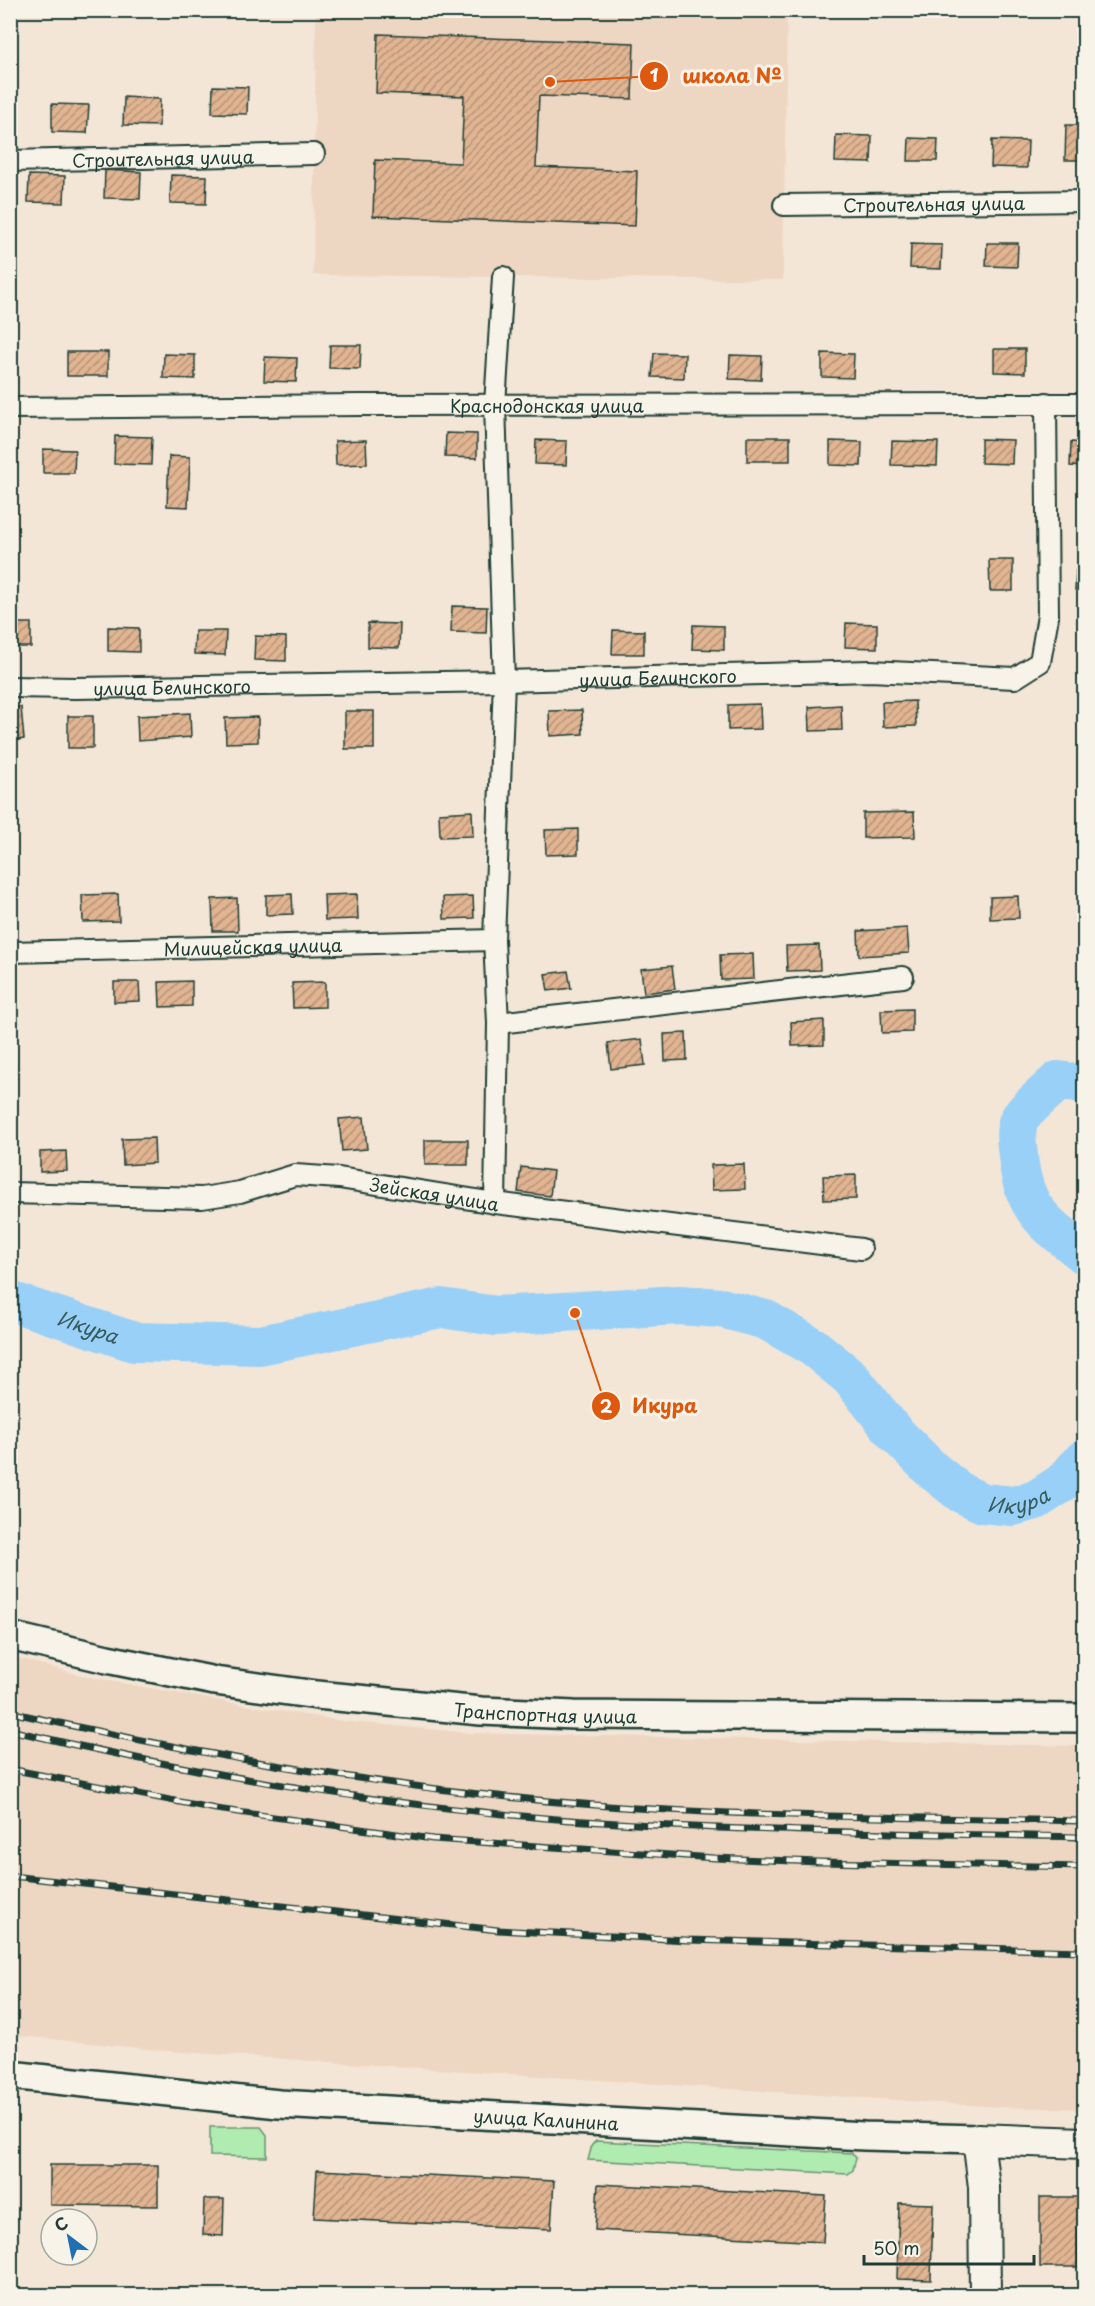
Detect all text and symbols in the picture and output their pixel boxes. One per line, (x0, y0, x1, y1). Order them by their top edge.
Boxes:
callout: школа № (639, 57, 794, 95)
text: школа № (682, 60, 782, 90)
text: 1 (650, 61, 659, 88)
street label: Строительная улица (72, 142, 255, 173)
street label: Строительная улица (843, 188, 1026, 218)
street label: Краснодонская улица (450, 391, 645, 418)
street label: улица Белинского (579, 661, 737, 692)
street label: улица Белинского (93, 672, 251, 701)
street label: Милицейская улица (163, 930, 343, 962)
street label: Зейская улица (368, 1170, 502, 1217)
water label: Икура (53, 1303, 123, 1351)
callout: Икура (591, 1387, 710, 1425)
text: Икура (632, 1390, 698, 1420)
text: 2 (600, 1392, 613, 1419)
water label: Икура (986, 1480, 1056, 1521)
street label: Транспортная улица (453, 1695, 638, 1729)
street label: улица Калинина (473, 2101, 620, 2136)
north arrow (39, 2207, 99, 2267)
text: С (49, 2210, 72, 2237)
scale bar (864, 2228, 1034, 2266)
text: 50 m (873, 2234, 920, 2261)

